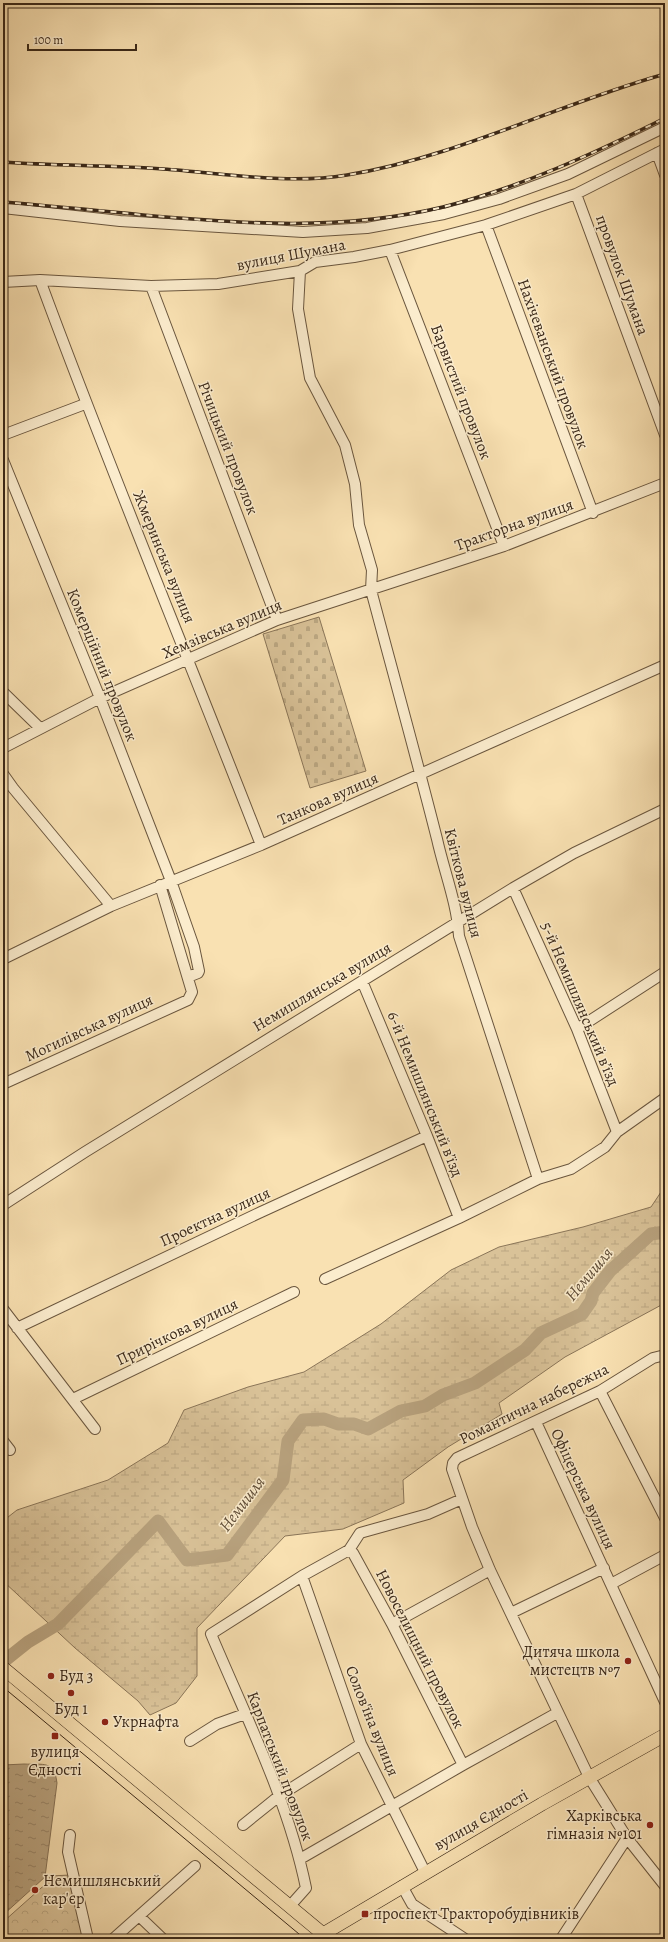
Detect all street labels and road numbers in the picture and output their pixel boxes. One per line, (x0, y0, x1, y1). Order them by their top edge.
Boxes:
street label: провулок Шумана (590, 212, 654, 339)
street label: вулиця Шумана (235, 234, 348, 276)
street label: Нахічеванський провулок (512, 276, 594, 452)
street label: Барвистий провулок (425, 321, 497, 463)
street label: Річицький провулок (192, 378, 264, 518)
street label: Жмеринська вулиця (127, 488, 201, 627)
street label: Тракторна вулиця (452, 493, 577, 557)
street label: Комерційний провулок (61, 585, 143, 745)
street label: Хемзівська вулиця (159, 594, 286, 664)
street label: Танкова вулиця (274, 767, 382, 831)
street label: Квіткова вулиця (439, 826, 487, 940)
street label: 5-й Немишлянський в’їзд (535, 919, 625, 1090)
street label: Немишлянська вулиця (248, 937, 396, 1037)
street label: Могилівська вулиця (21, 989, 157, 1067)
street label: 6-й Немишлянський в’їзд (382, 1008, 468, 1180)
street label: Проектна вулиця (156, 1182, 274, 1252)
street label: Прирічкова вулиця (113, 1293, 242, 1371)
street label: Романтична набережна (455, 1358, 613, 1450)
street label: Офіцерська вулиця (545, 1425, 621, 1553)
street label: Новоселищний провулок (370, 1566, 470, 1732)
street label: Солов'їна вулиця (340, 1663, 404, 1780)
street label: Карпатський провулок (241, 1688, 319, 1844)
street label: вулиця Єдності (430, 1784, 532, 1856)

